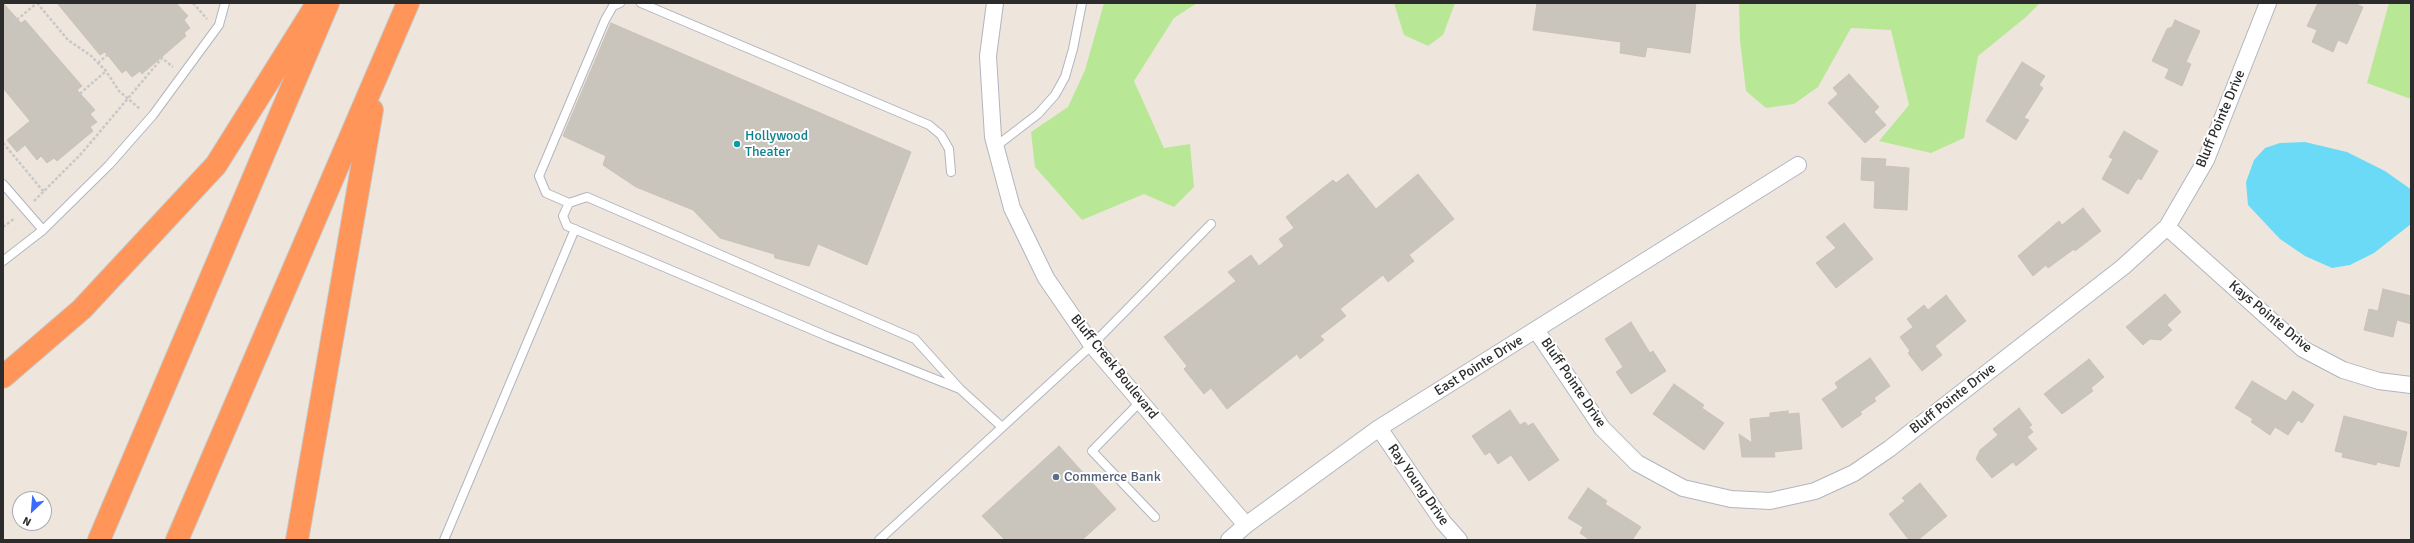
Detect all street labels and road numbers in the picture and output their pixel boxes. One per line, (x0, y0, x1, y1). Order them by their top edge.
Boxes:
street label: Bluff Pointe Drive (2193, 68, 2249, 170)
street label: Kays Pointe Drive (2225, 277, 2315, 357)
street label: Bluff Creek Boulevard (1067, 311, 1161, 423)
street label: East Pointe Drive (1432, 332, 1526, 400)
street label: Bluff Pointe Drive (1537, 335, 1609, 431)
street label: Bluff Pointe Drive (1907, 360, 1999, 438)
street label: Ray Young Drive (1384, 441, 1452, 529)

